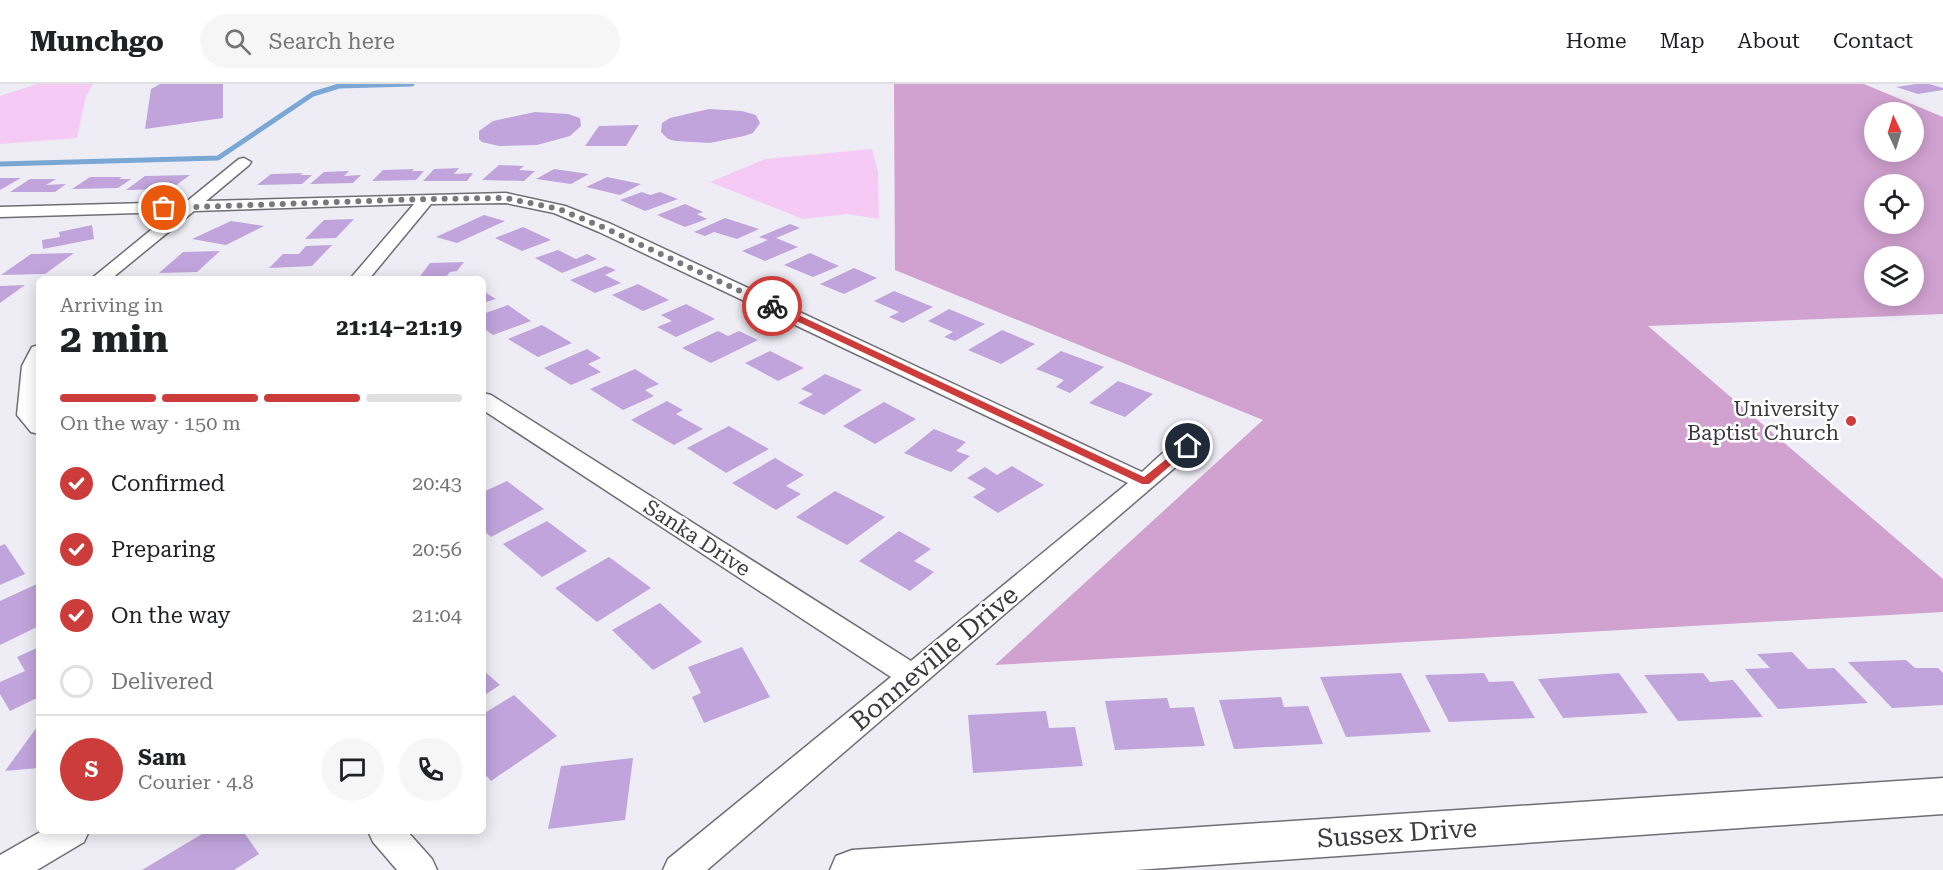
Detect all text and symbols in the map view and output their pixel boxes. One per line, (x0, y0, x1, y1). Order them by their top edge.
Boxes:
search box (200, 14, 620, 68)
text: Munchgo (30, 25, 164, 58)
icon: search (221, 25, 254, 58)
text: Search here (269, 29, 395, 54)
text: Home (1566, 29, 1627, 53)
text: Map (1660, 29, 1705, 53)
text: About (1738, 29, 1800, 53)
text: Contact (1833, 29, 1913, 53)
north arrow (1864, 102, 1924, 162)
map controls (1864, 102, 1924, 306)
button: locate (1864, 174, 1924, 234)
pin (138, 182, 189, 233)
icon: bag (147, 191, 180, 224)
button: layers (1864, 246, 1924, 306)
courier (742, 276, 802, 336)
icon: bike (756, 290, 789, 323)
text: Arriving in (60, 293, 163, 317)
text: 21:14–21:19 (336, 315, 462, 340)
text: 2 min (60, 316, 168, 362)
place label: University Baptist Church (1687, 397, 1840, 445)
text: On the way · 150 m (60, 411, 241, 435)
marker: University Baptist Church (1844, 414, 1858, 428)
pin (1162, 420, 1213, 471)
icon: home (1171, 429, 1204, 462)
icon: check (60, 467, 93, 500)
text: Confirmed (111, 471, 225, 496)
text: 20:43 (412, 471, 462, 495)
street label: Sanka Drive (639, 495, 755, 581)
icon: check (60, 533, 93, 566)
text: Preparing (111, 537, 215, 562)
text: 20:56 (412, 537, 462, 561)
street label: Bonneville Drive (844, 579, 1024, 737)
icon: check (60, 599, 93, 632)
text: On the way (111, 603, 231, 628)
text: 21:04 (412, 603, 462, 627)
text: Delivered (111, 669, 213, 694)
button: chat (321, 738, 384, 801)
button: phone (399, 738, 462, 801)
text: Sam (138, 745, 186, 770)
text: S (85, 757, 98, 782)
text: Courier · 4.8 (138, 770, 254, 794)
street label: Sussex Drive (1316, 812, 1478, 854)

